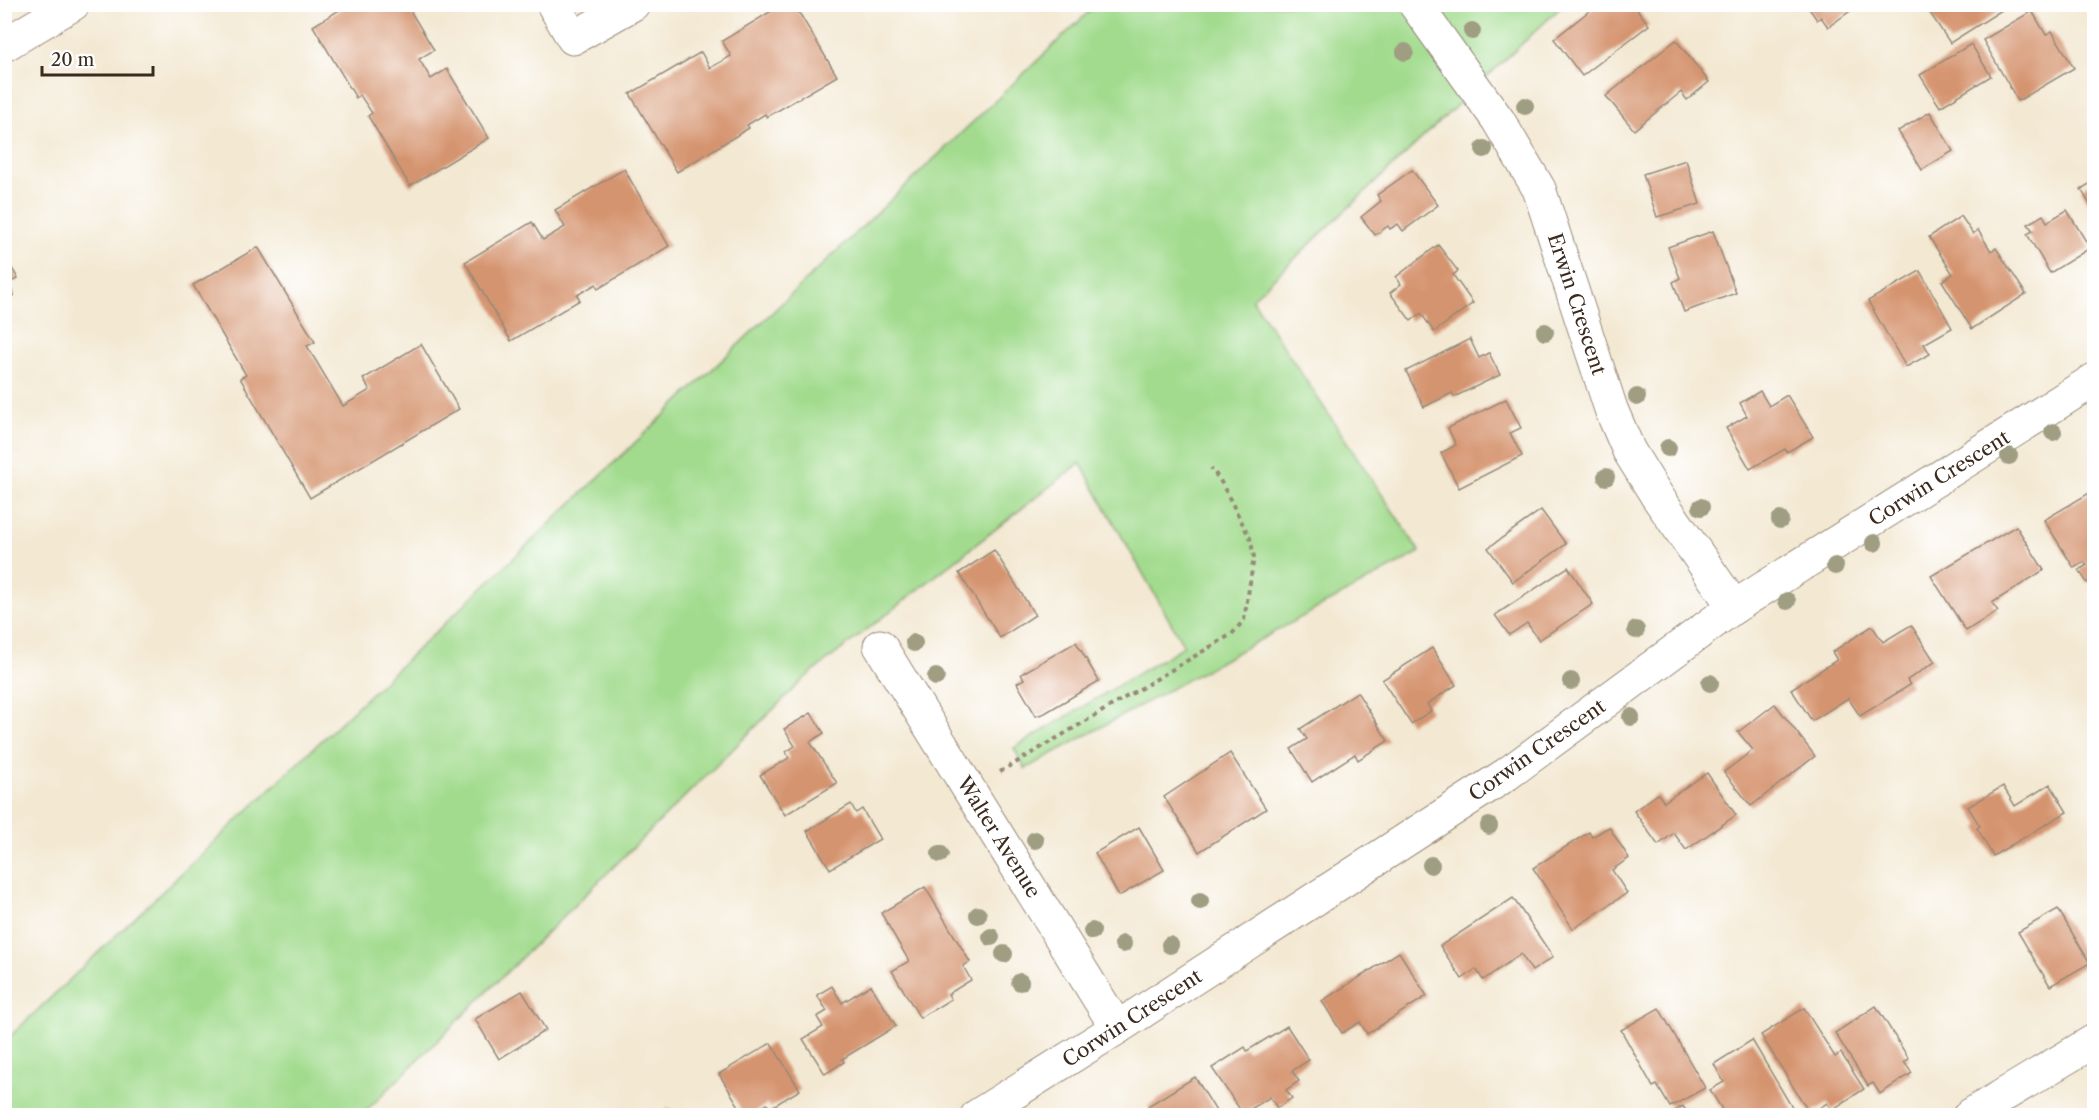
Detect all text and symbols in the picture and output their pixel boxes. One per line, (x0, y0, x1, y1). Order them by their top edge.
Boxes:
scale bar (42, 39, 153, 77)
text: 20 m (51, 49, 95, 71)
street label: Erwin Crescent (1543, 230, 1611, 378)
street label: Corwin Crescent (1864, 425, 2014, 531)
street label: Corwin Crescent (1464, 694, 1610, 806)
street label: Walter Avenue (952, 771, 1046, 902)
street label: Corwin Crescent (1058, 964, 1206, 1072)

